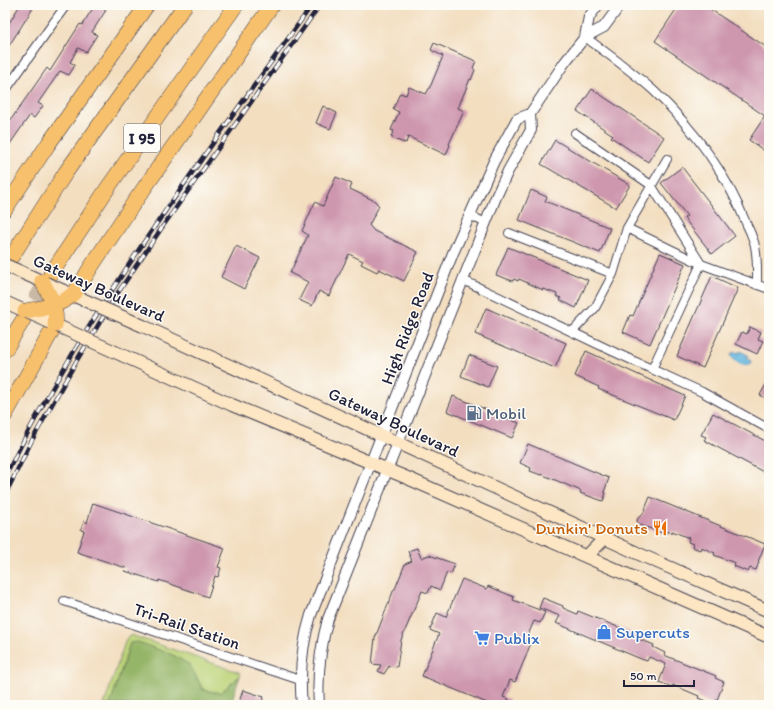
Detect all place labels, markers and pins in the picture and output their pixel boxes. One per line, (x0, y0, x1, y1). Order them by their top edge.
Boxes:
place label: Mobil (486, 403, 526, 423)
fuel station icon: Mobil (465, 404, 483, 422)
place label: Dunkin' Donuts (535, 518, 648, 538)
restaurant icon: Dunkin' Donuts (651, 519, 669, 537)
place label: Supercuts (616, 622, 690, 642)
shop icon: Supercuts (595, 623, 613, 641)
place label: Publix (494, 628, 540, 648)
supermarket icon: Publix (473, 629, 491, 647)

